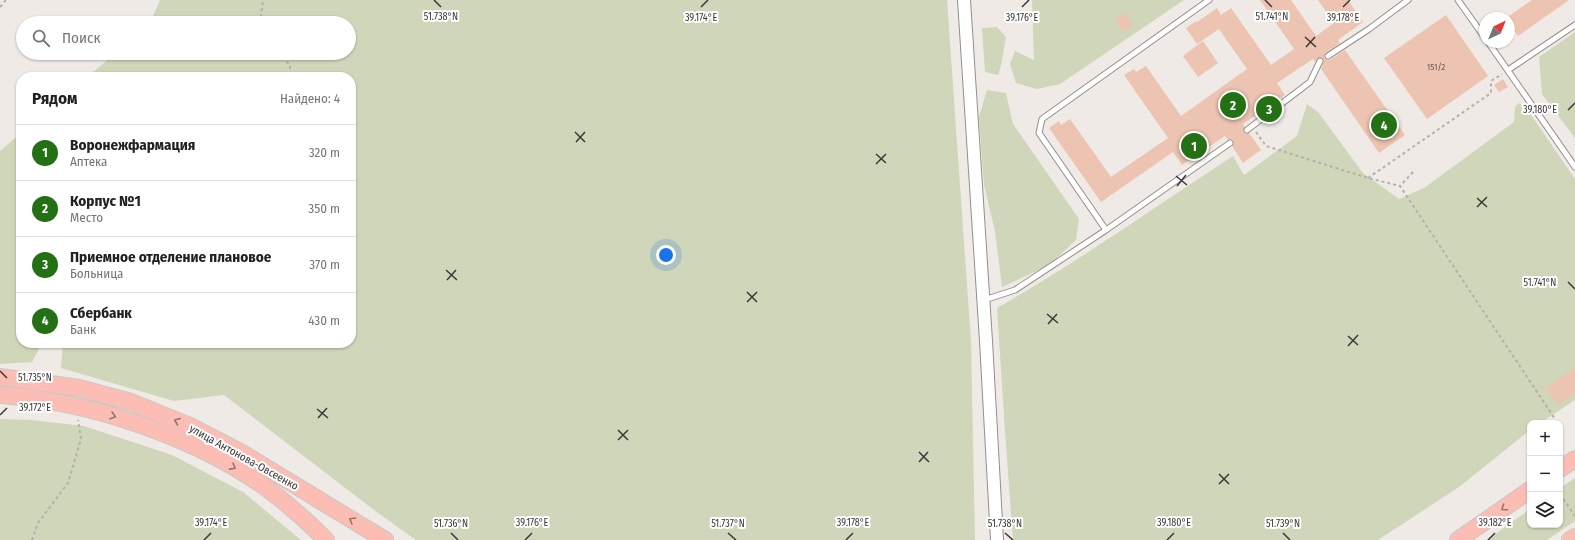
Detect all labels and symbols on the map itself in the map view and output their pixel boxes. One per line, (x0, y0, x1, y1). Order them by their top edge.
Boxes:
text: 51.738°N (424, 11, 458, 23)
text: 51.741°N (1256, 11, 1288, 23)
text: 39.174°E (685, 12, 717, 24)
text: 39.176°E (1006, 12, 1038, 24)
text: 39.178°E (1327, 12, 1360, 24)
north arrow (1479, 12, 1515, 48)
house number: 151/2 (1427, 62, 1445, 72)
pin: 2 (1220, 90, 1246, 120)
pin: 3 (1256, 94, 1282, 124)
text: 39.180°E (1523, 104, 1557, 116)
pin: 4 (1371, 110, 1397, 140)
pin: 1 (1181, 131, 1207, 161)
your location (656, 245, 676, 265)
text: 51.741°N (1524, 277, 1556, 289)
text: 51.735°N (18, 372, 52, 384)
text: 39.172°E (19, 402, 51, 414)
one-way arrow (110, 411, 117, 420)
one-way arrow (173, 417, 180, 425)
street label: улица Антонова-Овсеенко (187, 422, 301, 493)
one-way arrow (229, 463, 236, 470)
one-way arrow (1501, 503, 1508, 511)
text: 39.174°E (195, 517, 227, 529)
one-way arrow (349, 517, 356, 524)
text: 39.176°E (516, 517, 548, 529)
text: 39.178°E (837, 517, 870, 529)
text: 39.180°E (1157, 517, 1191, 529)
text: 39.182°E (1479, 517, 1512, 529)
text: 51.736°N (434, 518, 468, 530)
text: 51.737°N (711, 518, 745, 530)
text: 51.738°N (988, 518, 1022, 530)
text: 51.739°N (1266, 518, 1300, 530)

